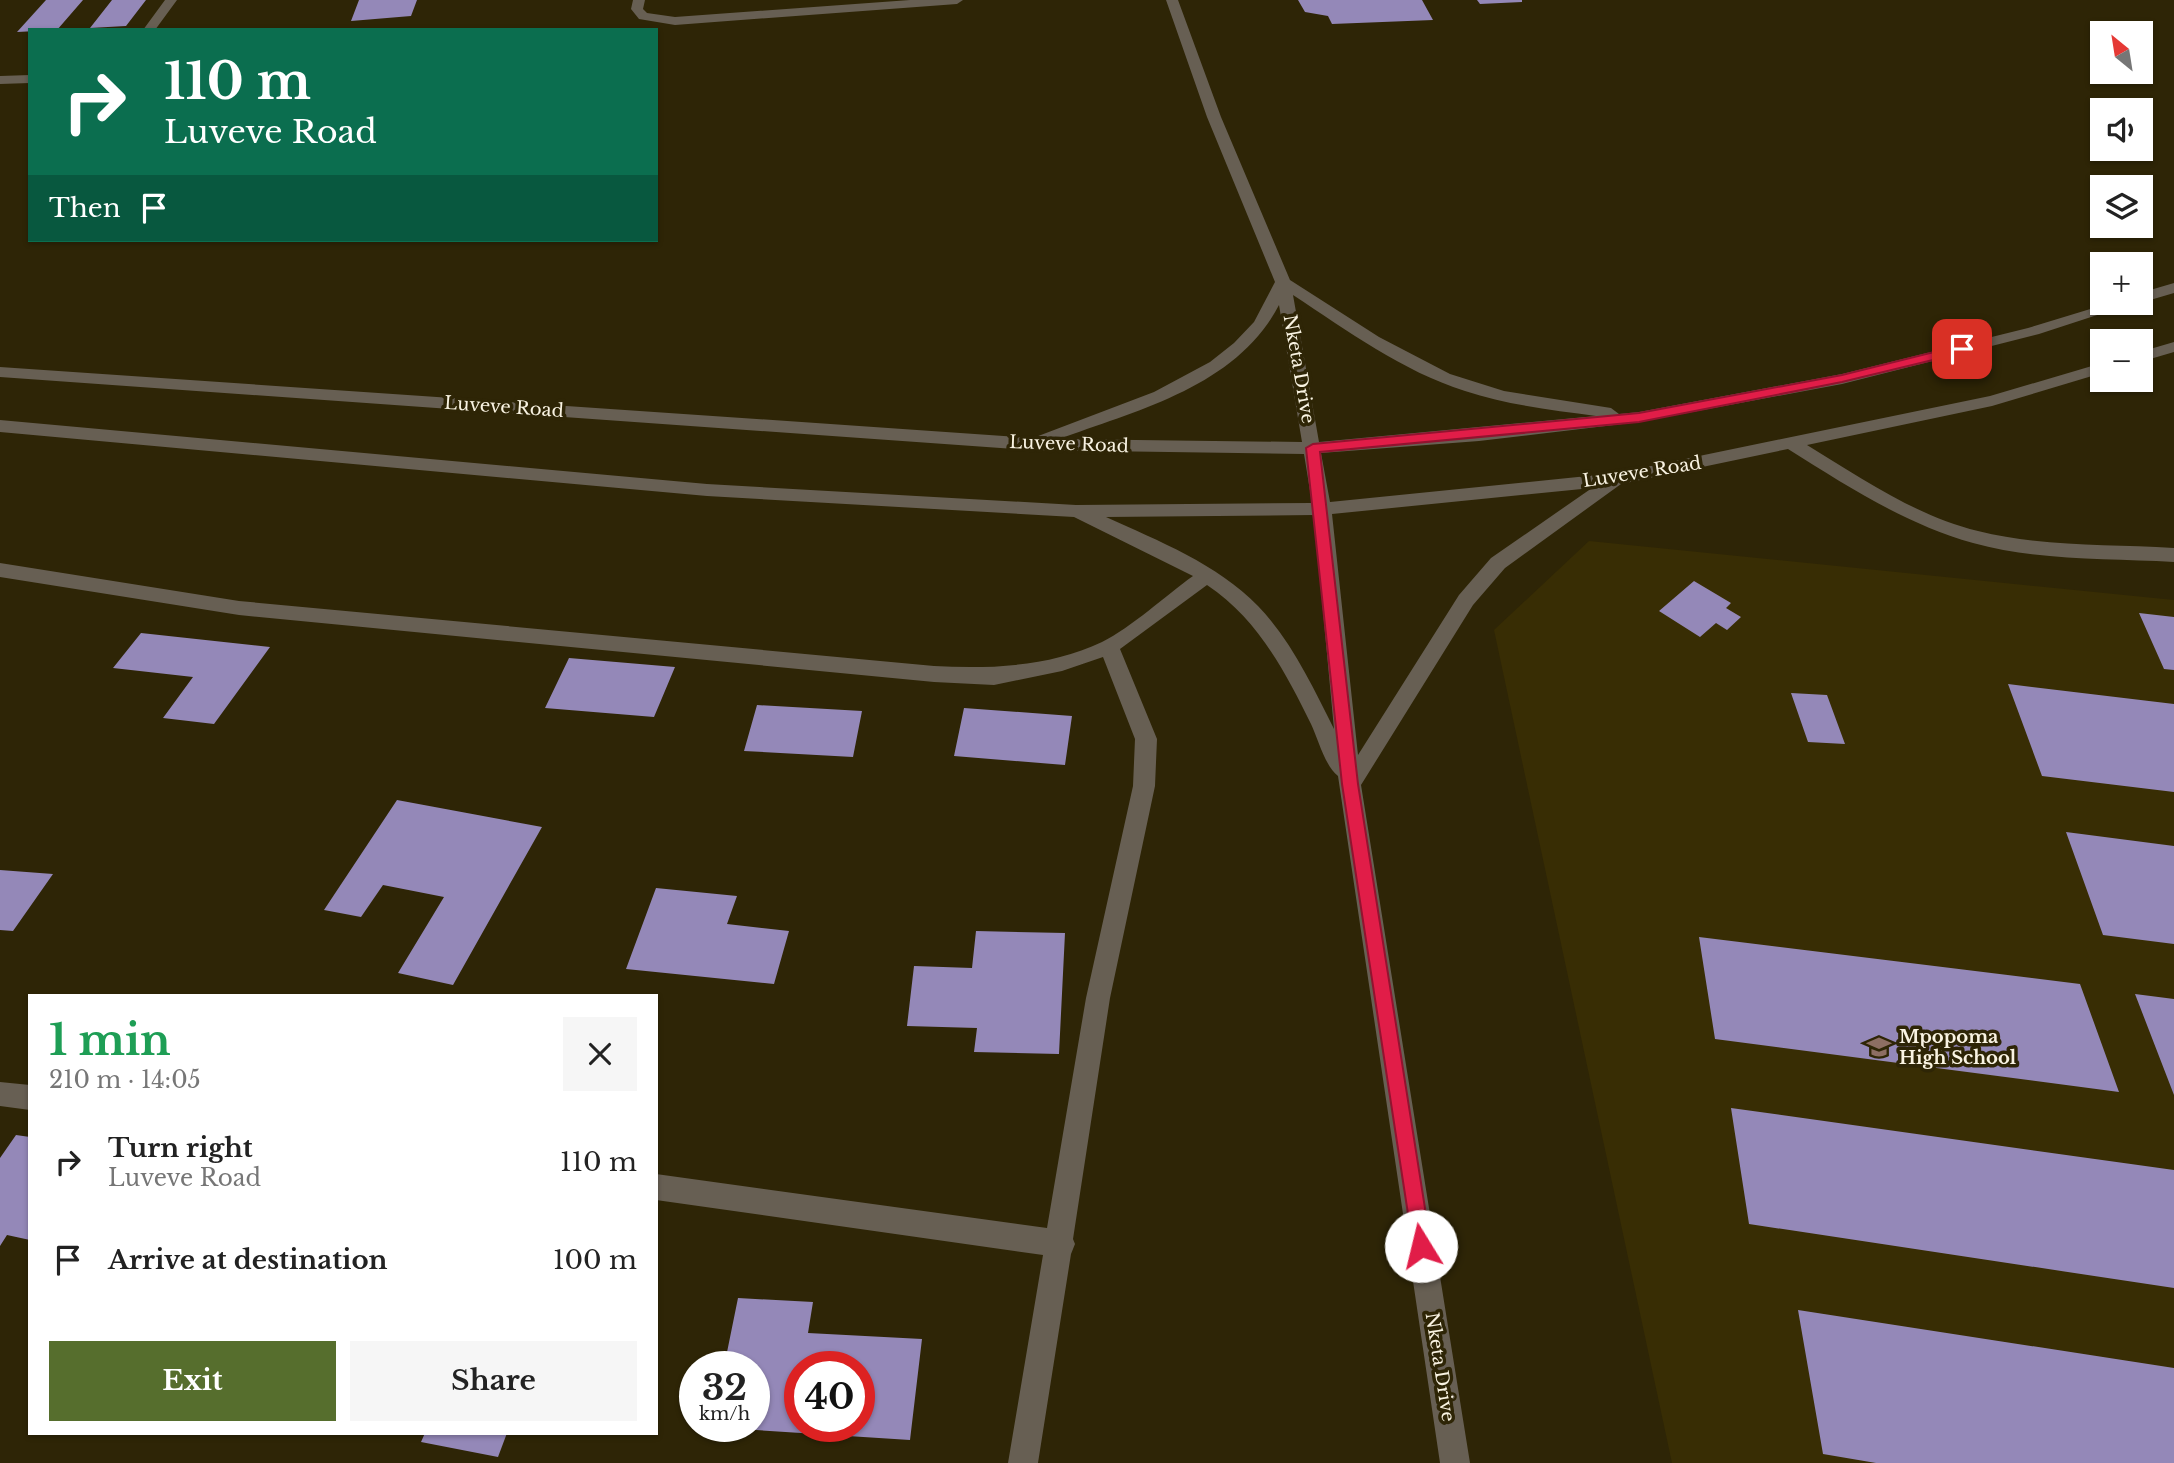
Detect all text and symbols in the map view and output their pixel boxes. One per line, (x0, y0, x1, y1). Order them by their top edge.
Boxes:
north arrow (2090, 21, 2152, 84)
map controls (2090, 21, 2153, 392)
text: 110 m (164, 51, 311, 112)
icon: right (49, 56, 140, 147)
button: sound (2090, 98, 2153, 161)
text: Luveve Road (164, 112, 377, 152)
button: layers (2090, 175, 2153, 238)
icon: arrive (135, 189, 173, 227)
text: Then (49, 192, 121, 224)
button: + (2090, 252, 2153, 315)
street label: Nketa Drive (1279, 313, 1319, 425)
pin (1932, 319, 1992, 379)
button: − (2090, 329, 2153, 392)
icon: arrive (1943, 330, 1981, 368)
street label: Luveve Road (443, 392, 565, 422)
street label: Luveve Road (1009, 431, 1129, 457)
street label: Luveve Road (1581, 452, 1703, 492)
text: 1 min (49, 1014, 171, 1066)
button: close (563, 1017, 637, 1091)
place label: Mpopoma High School (1899, 1026, 2017, 1069)
school or university icon: Mpopoma High School (1865, 1033, 1893, 1061)
text: 210 m · 14:05 (49, 1066, 201, 1094)
text: Turn right (108, 1132, 253, 1164)
icon: right (49, 1143, 87, 1181)
text: 110 m (560, 1146, 637, 1178)
text: Luveve Road (108, 1164, 261, 1192)
position arrow (1384, 1209, 1458, 1283)
icon: arrive (49, 1241, 87, 1279)
text: Arrive at destination (108, 1244, 388, 1276)
text: 100 m (553, 1244, 637, 1276)
street label: Nketa Drive (1421, 1311, 1459, 1423)
button: Exit (49, 1341, 336, 1421)
button: Share (350, 1341, 637, 1421)
speed limit sign: 40 (784, 1351, 875, 1442)
text: 32 (702, 1366, 747, 1409)
text: km/h (699, 1403, 750, 1425)

